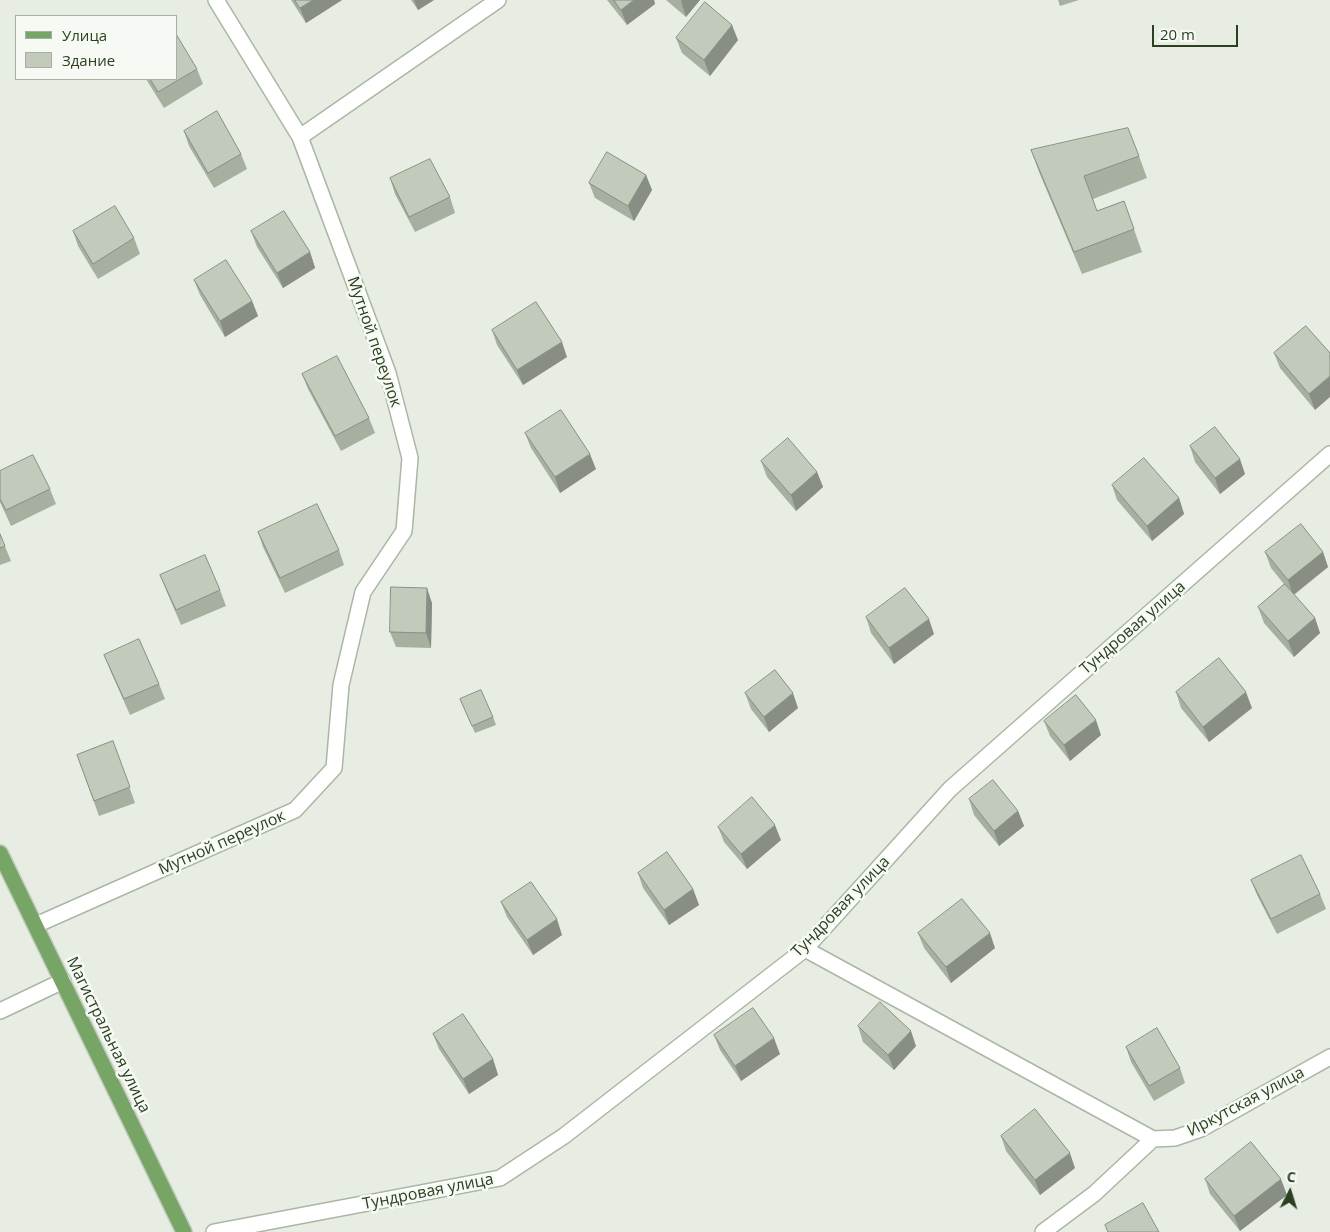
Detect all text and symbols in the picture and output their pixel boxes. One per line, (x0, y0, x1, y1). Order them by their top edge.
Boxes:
legend (15, 15, 178, 80)
scale bar (1155, 15, 1241, 47)
text: 20 m (1160, 24, 1195, 44)
text: Улица (62, 25, 107, 45)
text: Здание (62, 50, 115, 70)
street label: Мутной переулок (343, 274, 405, 410)
street label: Тундровая улица (1077, 577, 1189, 679)
street label: Мутной переулок (156, 806, 288, 880)
street label: Тундровая улица (788, 853, 894, 961)
street label: Магистральная улица (62, 954, 154, 1116)
street label: Иркутская улица (1184, 1063, 1308, 1141)
north arrow (1265, 1167, 1315, 1217)
text: С (1286, 1167, 1297, 1186)
street label: Тундровая улица (361, 1170, 495, 1214)

